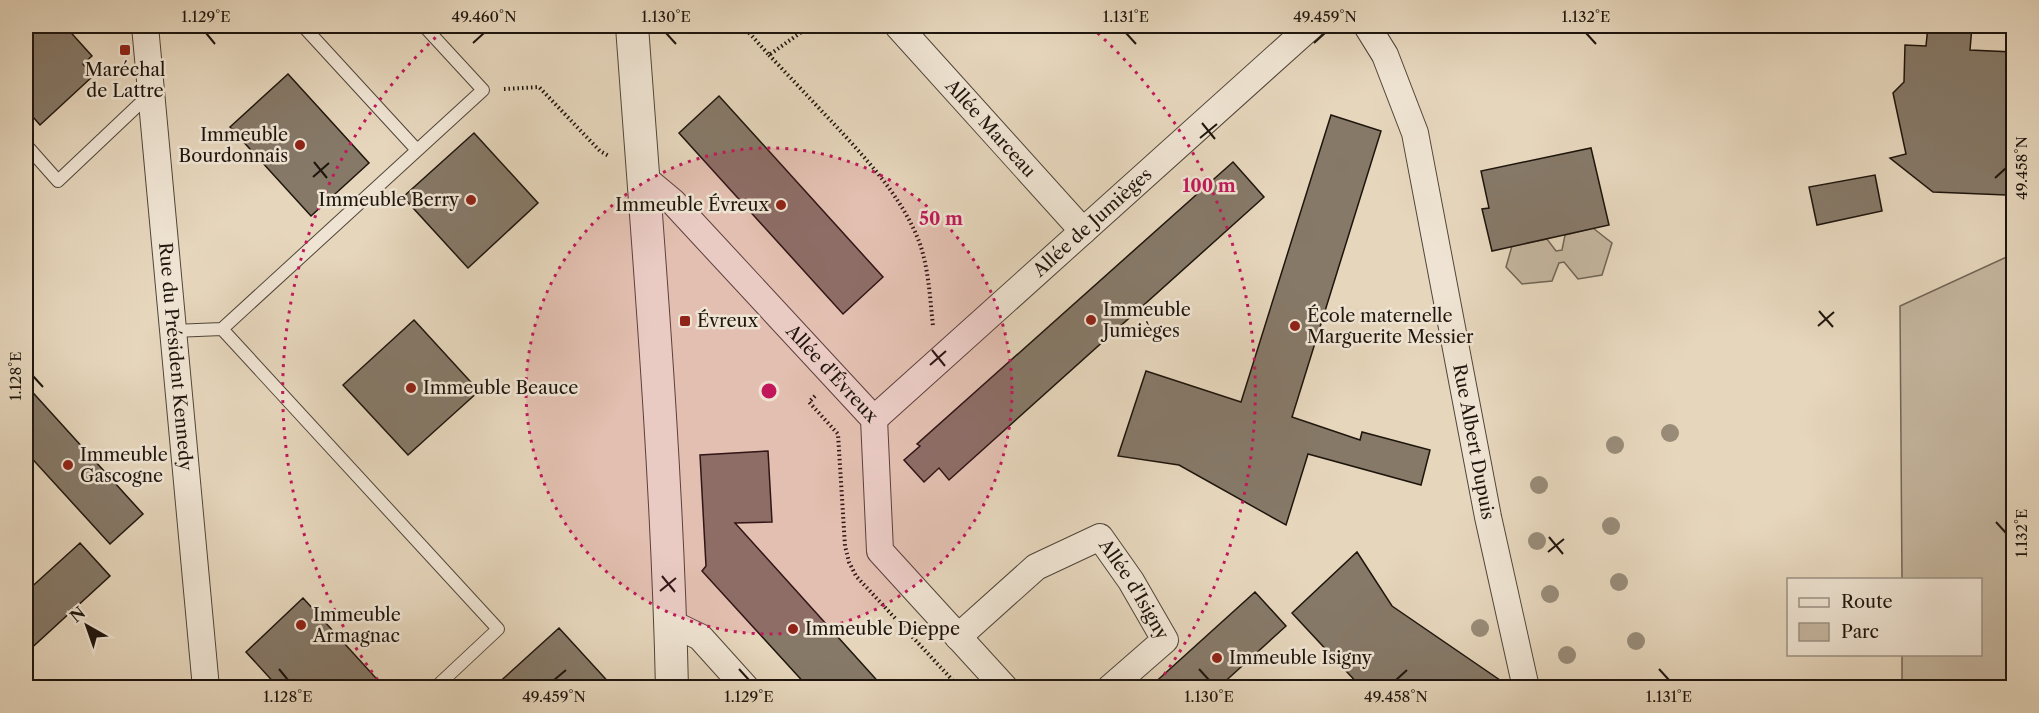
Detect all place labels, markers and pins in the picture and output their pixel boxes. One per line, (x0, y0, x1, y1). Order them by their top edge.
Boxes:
marker: Maréchal de Lattre (118, 43, 132, 57)
place label: Maréchal de Lattre (85, 59, 165, 102)
place label: Immeuble Bourdonnais (179, 124, 288, 167)
marker: Immeuble Bourdonnais (293, 138, 307, 152)
place label: Immeuble Berry (319, 189, 460, 211)
marker: Immeuble Berry (464, 193, 478, 207)
place label: Immeuble Évreux (615, 193, 770, 216)
marker: Immeuble Évreux (774, 198, 788, 212)
place label: Immeuble Jumièges (1100, 299, 1191, 342)
place label: École maternelle Marguerite Messier (1307, 304, 1474, 348)
place label: Évreux (697, 309, 759, 332)
marker: Immeuble Jumièges (1084, 313, 1098, 327)
marker: Évreux (678, 314, 692, 328)
marker: École maternelle Marguerite Messier (1288, 319, 1302, 333)
place label: Immeuble Beauce (423, 377, 578, 399)
marker: Immeuble Beauce (404, 381, 418, 395)
centre of rings (759, 381, 779, 401)
place label: Immeuble Gascogne (80, 444, 168, 487)
marker: Immeuble Gascogne (61, 458, 75, 472)
place label: Immeuble Armagnac (312, 604, 401, 647)
marker: Immeuble Armagnac (294, 618, 308, 632)
place label: Immeuble Dieppe (805, 618, 960, 640)
marker: Immeuble Dieppe (786, 622, 800, 636)
place label: Immeuble Isigny (1229, 647, 1373, 669)
marker: Immeuble Isigny (1210, 651, 1224, 665)

